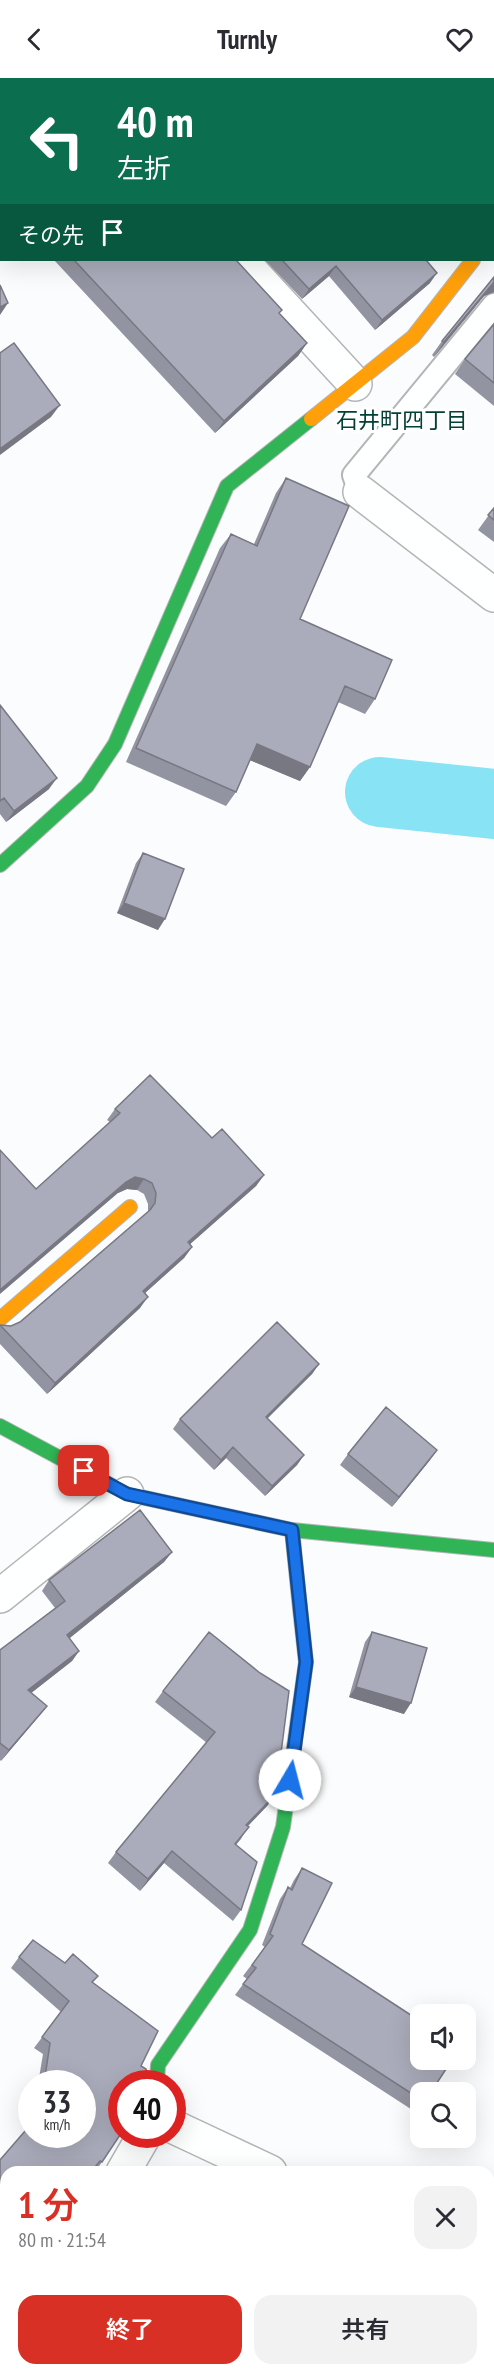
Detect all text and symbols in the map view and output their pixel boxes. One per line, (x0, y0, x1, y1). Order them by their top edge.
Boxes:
text: Turnly (217, 22, 277, 56)
icon: back (18, 23, 51, 56)
icon: heart (443, 23, 476, 56)
text: 40 m (117, 94, 194, 149)
icon: left (18, 102, 96, 180)
text: 左折 (117, 151, 171, 185)
icon: arrive (96, 216, 129, 249)
text: その先 (18, 221, 84, 249)
district label: 石井町四丁目 (336, 406, 468, 434)
pin (58, 1445, 109, 1496)
icon: arrive (67, 1454, 100, 1487)
position arrow (258, 1748, 322, 1812)
map controls (410, 2004, 476, 2148)
button: sound (410, 2004, 476, 2070)
speed limit sign: 40 (108, 2070, 186, 2148)
text: 33 (43, 2082, 71, 2121)
button: search (410, 2082, 476, 2148)
text: km/h (44, 2115, 70, 2134)
text: 1 分 (18, 2181, 79, 2228)
button: close (414, 2186, 477, 2249)
text: 80 m · 21:54 (18, 2227, 106, 2253)
button: 終了 (18, 2295, 242, 2364)
button: 共有 (254, 2295, 477, 2364)

